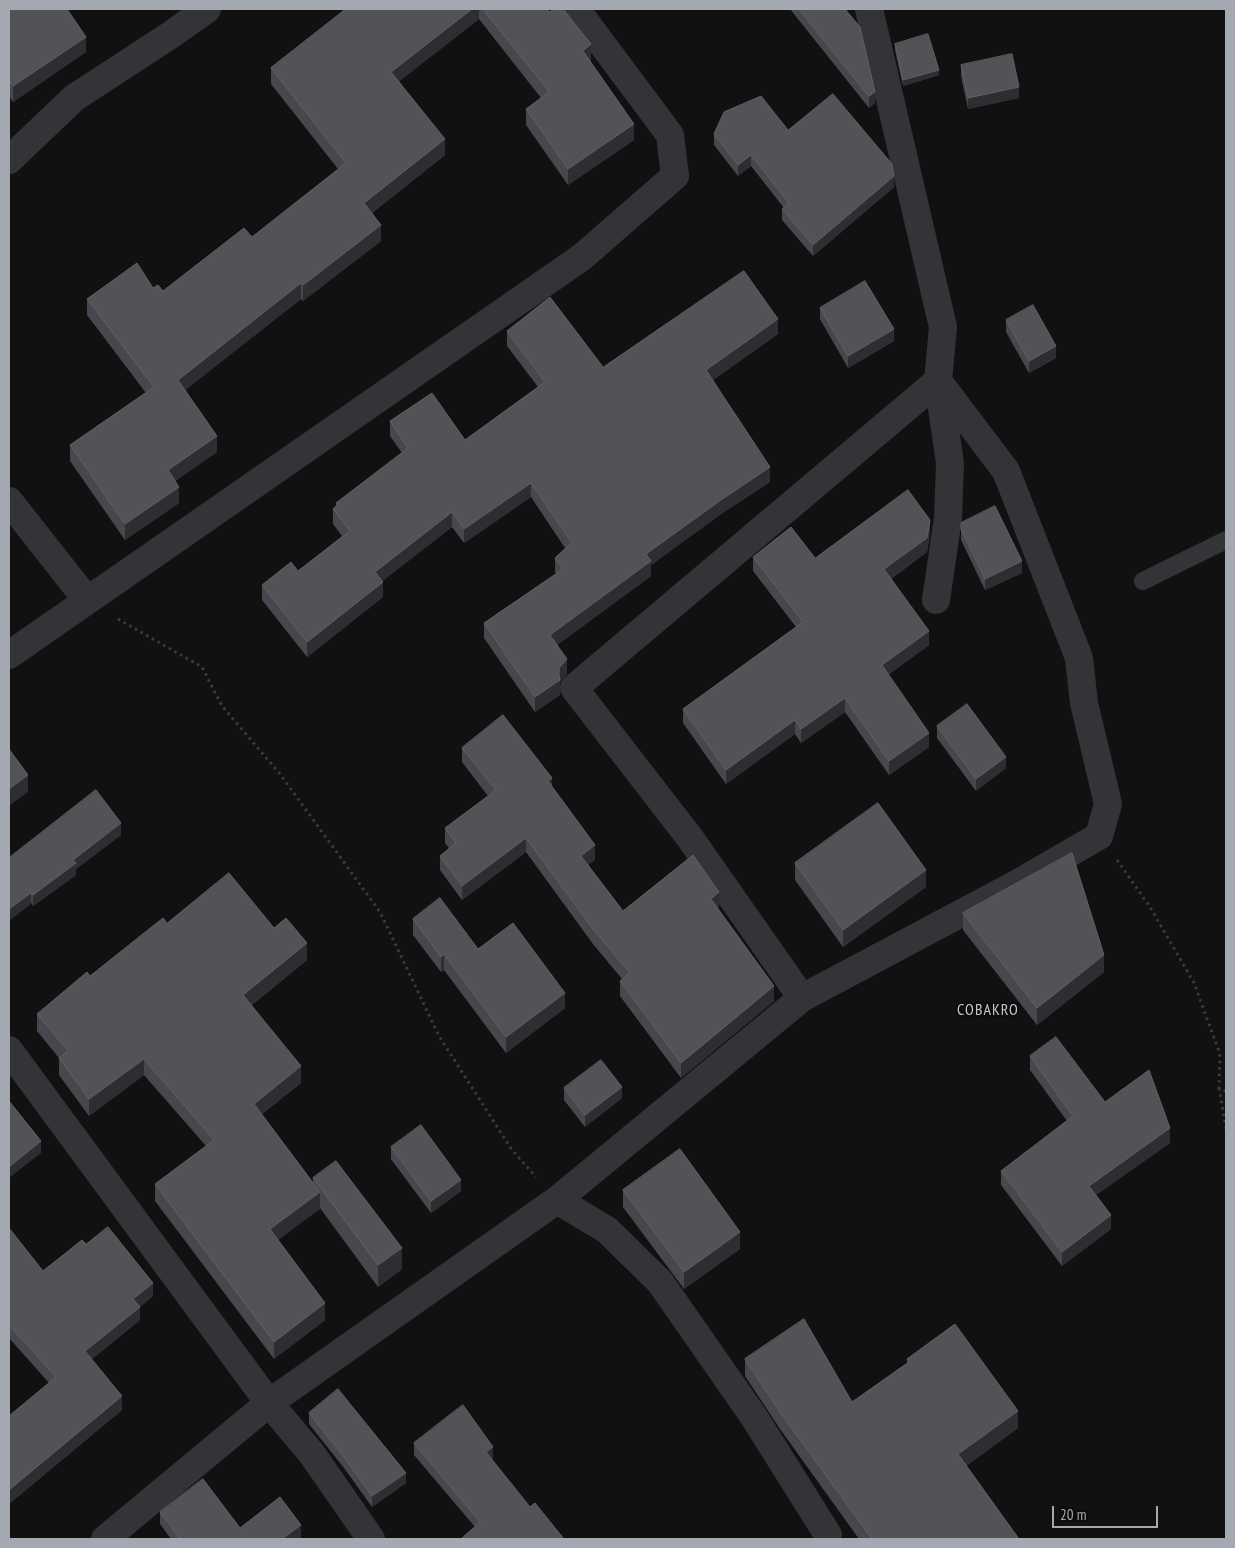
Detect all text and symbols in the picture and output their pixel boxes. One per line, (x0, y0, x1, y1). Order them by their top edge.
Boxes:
district label: COBAKRO (956, 1000, 1020, 1020)
scale bar (1055, 1496, 1161, 1528)
text: 20 m (1060, 1505, 1086, 1524)

